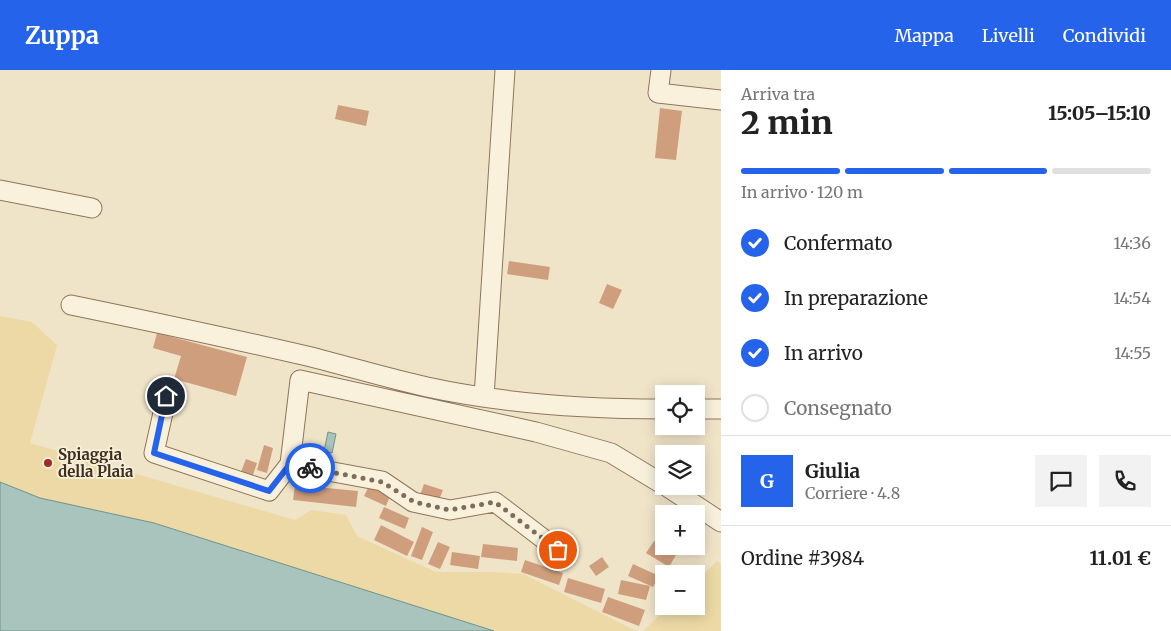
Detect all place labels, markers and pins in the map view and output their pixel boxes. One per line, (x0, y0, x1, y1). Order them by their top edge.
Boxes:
pin (145, 375, 187, 417)
place label: Spiaggia della Plaia (58, 445, 134, 481)
marker: Spiaggia della Plaia (42, 457, 54, 469)
pin (537, 529, 579, 571)

